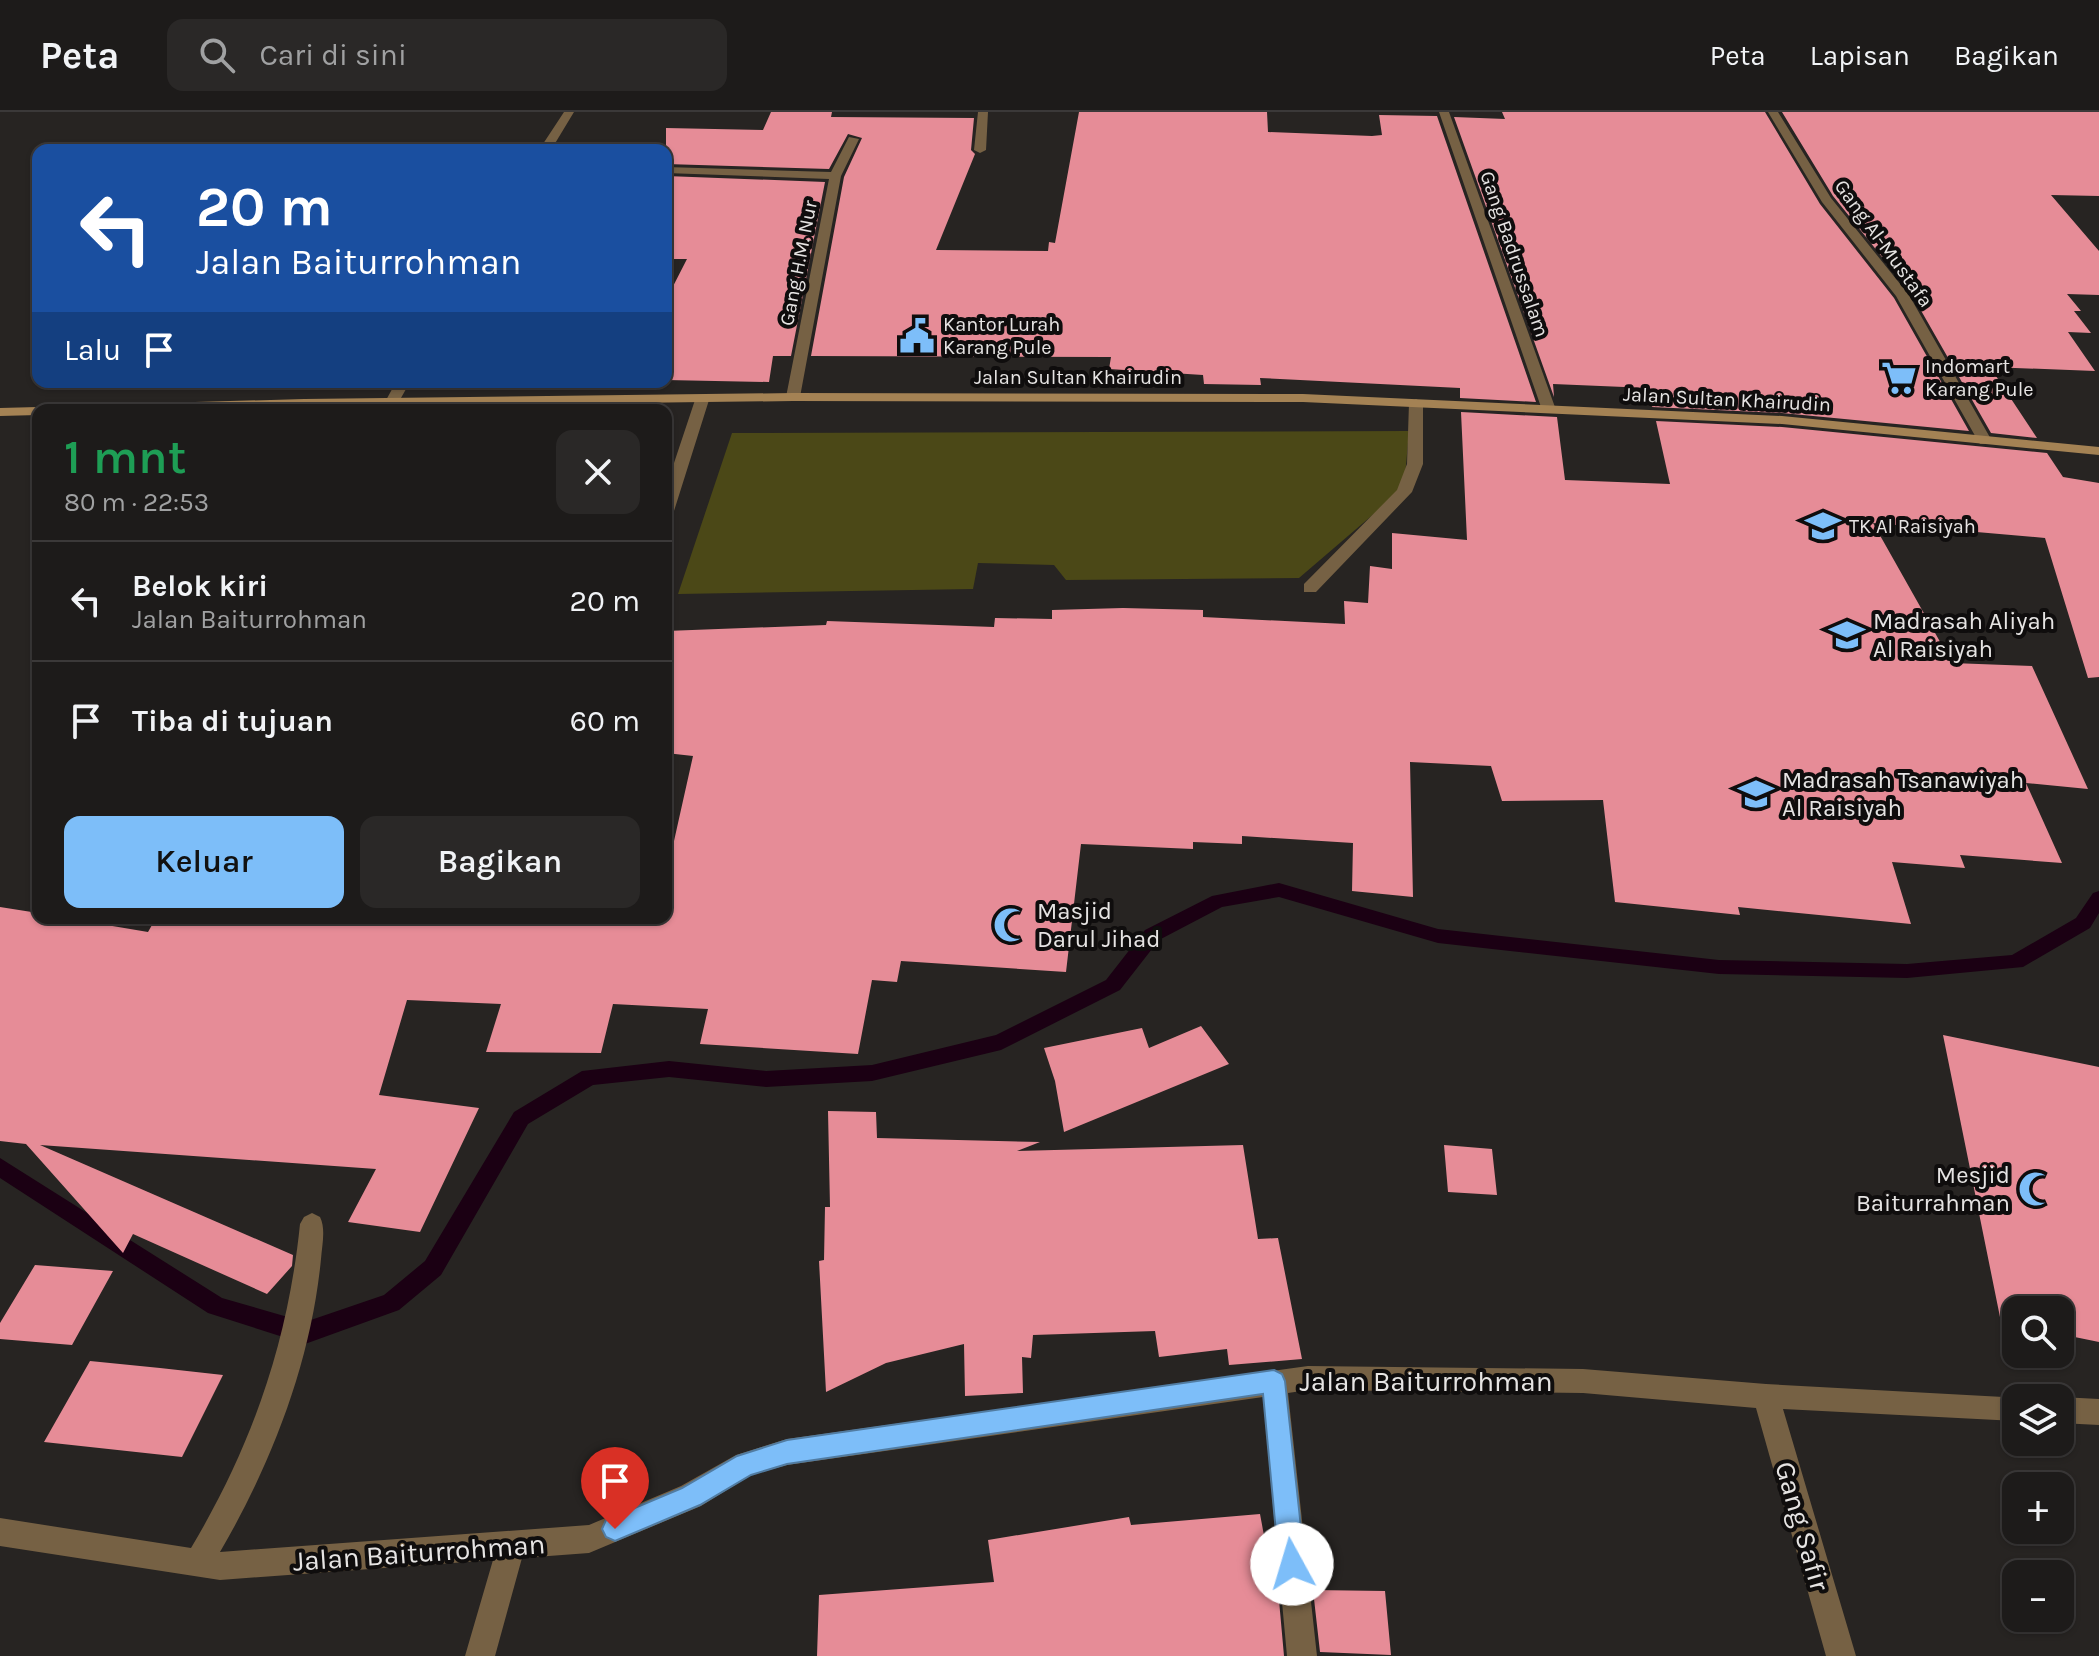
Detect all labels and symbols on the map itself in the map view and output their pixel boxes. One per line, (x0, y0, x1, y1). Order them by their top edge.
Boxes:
street label: Gang Badrussalam (1475, 168, 1554, 340)
street label: Gang Al-Mustafa (1830, 175, 1938, 312)
street label: Gang H.M. Nur (775, 198, 822, 328)
place label: Kantor Lurah Karang Pule (943, 313, 1060, 359)
public building icon: Kantor Lurah Karang Pule (898, 317, 936, 355)
place label: Indomart Karang Pule (1925, 355, 2034, 401)
supermarket icon: Indomart Karang Pule (1880, 359, 1918, 397)
street label: Jalan Sultan Khairudin (974, 366, 1182, 389)
street label: Jalan Sultan Khairudin (1622, 383, 1831, 416)
school or university icon: TK Al Raisiyah (1804, 507, 1842, 545)
place label: TK Al Raisiyah (1849, 515, 1976, 538)
place label: Madrasah Aliyah Al Raisiyah (1873, 607, 2055, 663)
school or university icon: Madrasah Aliyah Al Raisiyah (1828, 616, 1866, 654)
place label: Madrasah Tsanawiyah Al Raisiyah (1782, 766, 2024, 822)
school or university icon: Madrasah Tsanawiyah Al Raisiyah (1737, 775, 1775, 813)
place label: Masjid Darul Jihad (1037, 897, 1160, 953)
mosque icon: Masjid Darul Jihad (992, 906, 1030, 944)
place label: Mesjid Baiturrahman (1856, 1161, 2010, 1217)
mosque icon: Mesjid Baiturrahman (2017, 1170, 2055, 1208)
street label: Jalan Baiturrohman (1299, 1365, 1553, 1398)
pin (581, 1447, 649, 1529)
street label: Gang Safir (1768, 1458, 1837, 1596)
position arrow (1250, 1522, 1334, 1606)
street label: Jalan Baiturrohman (292, 1527, 546, 1578)

